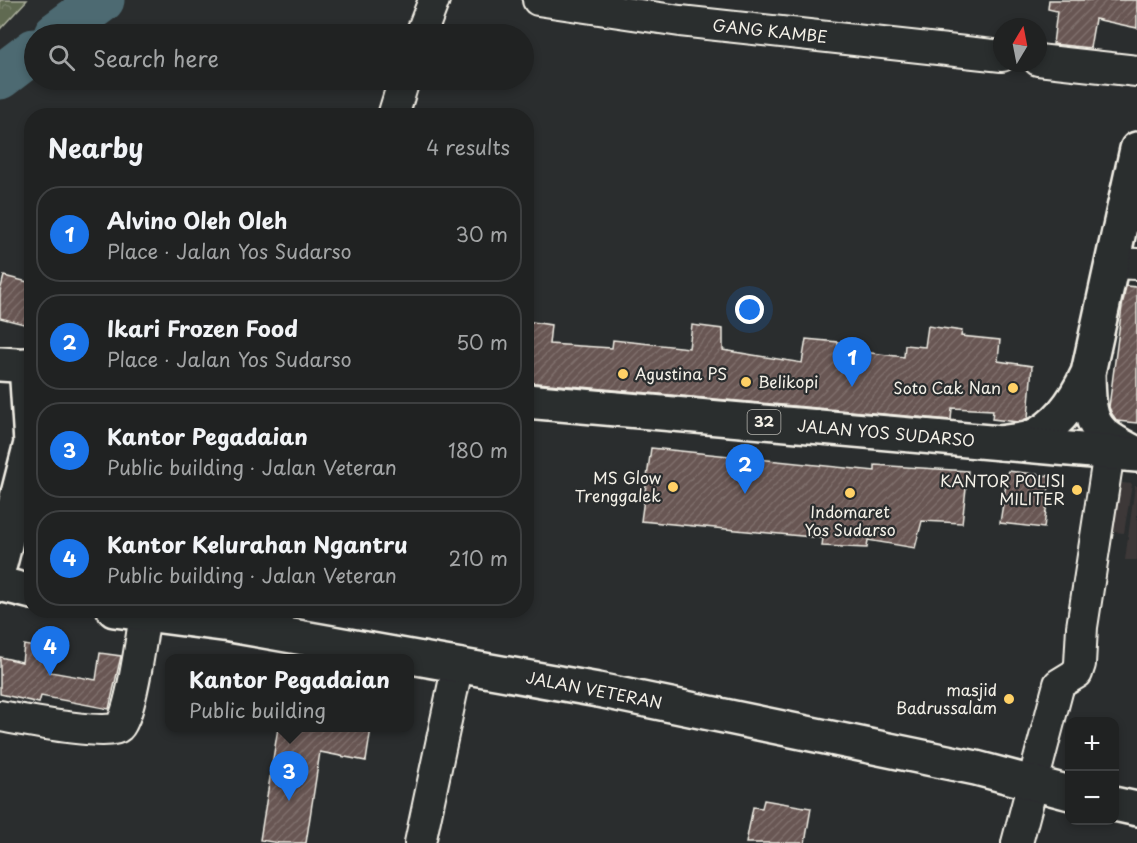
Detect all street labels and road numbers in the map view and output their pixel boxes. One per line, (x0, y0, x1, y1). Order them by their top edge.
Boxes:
street label: GANG KAMBE (711, 12, 829, 48)
road number: 32 (748, 410, 780, 434)
street label: JALAN YOS SUDARSO (796, 412, 976, 452)
street label: JALAN VETERAN (524, 664, 664, 714)

